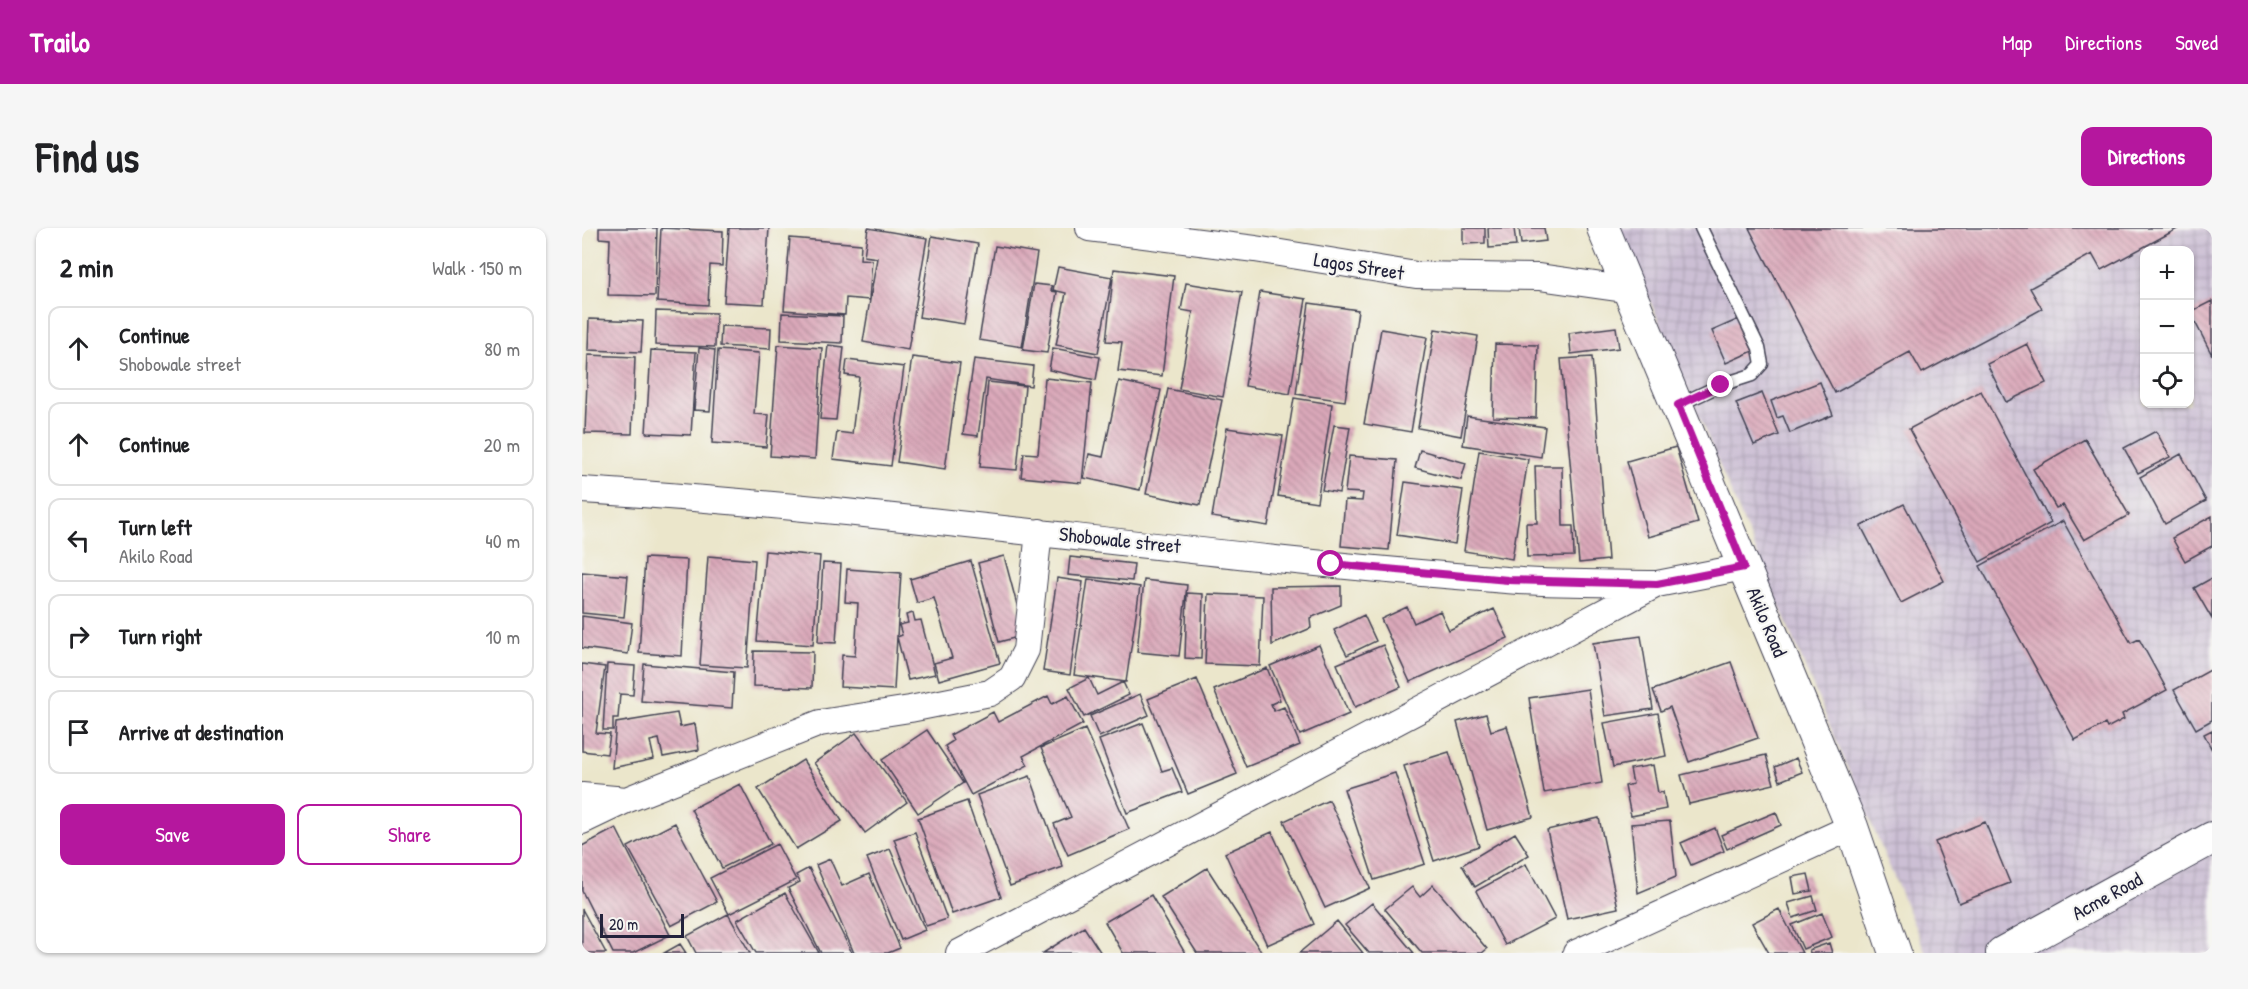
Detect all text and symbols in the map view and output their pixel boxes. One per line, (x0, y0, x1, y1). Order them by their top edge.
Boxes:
text: Trailo (30, 23, 90, 61)
text: Map (2002, 28, 2032, 57)
text: Directions (2065, 28, 2142, 57)
text: Saved (2175, 28, 2218, 57)
button: Directions (2081, 127, 2212, 186)
text: Find us (36, 128, 139, 185)
street label: Lagos Street (1312, 245, 1407, 286)
map controls (2140, 246, 2194, 408)
button: + (2140, 246, 2194, 300)
text: 2 min (60, 250, 113, 285)
text: Walk · 150 m (432, 254, 522, 281)
button: − (2140, 300, 2194, 354)
text: Continue (119, 320, 190, 350)
icon: ahead (62, 332, 95, 365)
text: 80 m (484, 335, 520, 362)
text: Shobowale street (119, 350, 241, 377)
button: locate (2140, 354, 2194, 408)
route end (1707, 371, 1733, 397)
icon: ahead (62, 428, 95, 461)
text: Continue (119, 429, 190, 459)
text: 20 m (483, 431, 520, 458)
text: Turn left (119, 512, 192, 542)
street label: Shobowale street (1058, 520, 1183, 559)
icon: left (62, 524, 95, 557)
text: 40 m (485, 527, 520, 554)
text: Akilo Road (119, 542, 192, 569)
route start (1317, 550, 1343, 576)
street label: Akilo Road (1741, 583, 1794, 661)
icon: right (62, 620, 95, 653)
text: Turn right (119, 621, 202, 651)
text: 10 m (486, 623, 520, 650)
icon: arrive (62, 716, 95, 749)
text: Arrive at destination (119, 717, 284, 747)
button: Save (60, 804, 285, 865)
button: Share (297, 804, 522, 865)
street label: Acme Road (2067, 865, 2147, 926)
scale bar (600, 911, 684, 938)
text: 20 m (609, 913, 638, 935)

